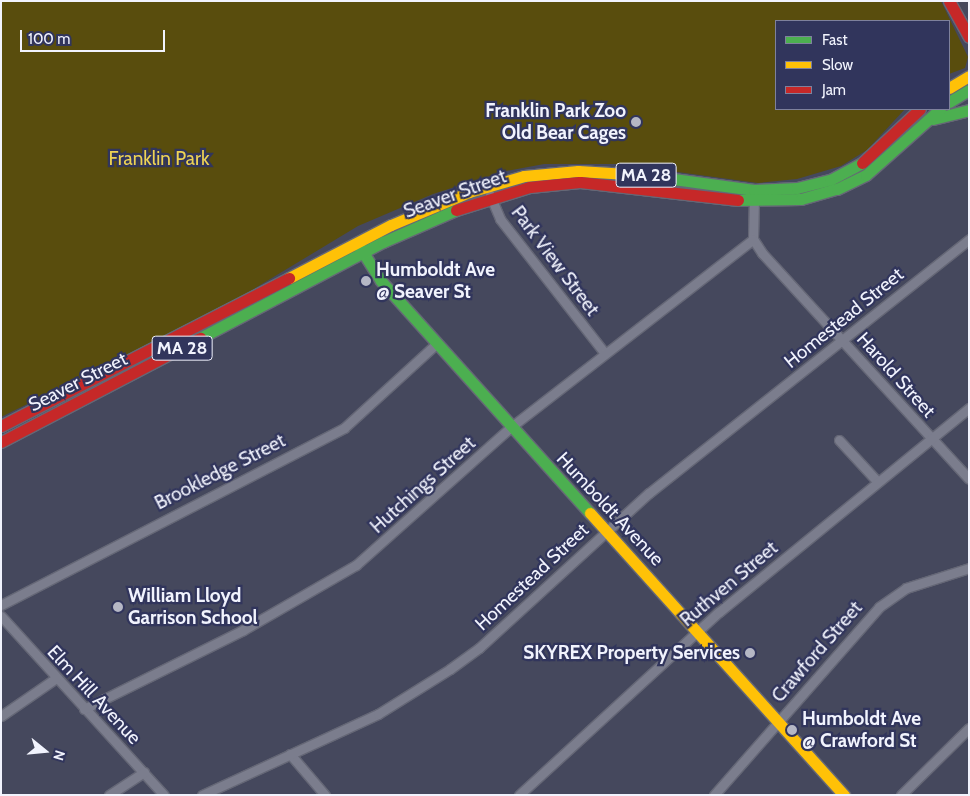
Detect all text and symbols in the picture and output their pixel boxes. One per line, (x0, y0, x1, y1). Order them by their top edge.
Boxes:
scale bar (22, 20, 168, 52)
legend (775, 20, 950, 110)
text: 100 m (28, 30, 70, 48)
text: Fast (822, 31, 847, 49)
text: Slow (822, 56, 853, 74)
text: Jam (822, 81, 846, 99)
place label: Franklin Park Zoo Old Bear Cages (485, 100, 626, 144)
marker: Franklin Park Zoo Old Bear Cages (630, 116, 642, 128)
park label: Franklin Park (109, 148, 209, 170)
road number: MA 28 (615, 160, 677, 190)
street label: Seaver Street (401, 165, 509, 223)
street label: Park View Street (506, 202, 604, 320)
place label: Humboldt Ave @ Seaver St (376, 259, 495, 303)
street label: Homestead Street (780, 263, 908, 373)
marker: Humboldt Ave @ Seaver St (360, 275, 372, 287)
street label: Harold Street (852, 328, 940, 422)
road number: MA 28 (151, 332, 213, 363)
street label: Seaver Street (25, 347, 131, 417)
street label: Brookledge Street (151, 429, 289, 515)
street label: Hutchings Street (366, 432, 480, 538)
street label: Humboldt Avenue (552, 448, 668, 570)
street label: Homestead Street (471, 519, 593, 635)
street label: Ruthven Street (676, 537, 782, 631)
place label: William Lloyd Garrison School (128, 585, 258, 629)
street label: Crawford Street (767, 597, 867, 707)
marker: William Lloyd Garrison School (112, 601, 124, 613)
street label: Elm Hill Avenue (42, 641, 146, 749)
place label: SKYREX Property Services (523, 642, 740, 664)
marker: SKYREX Property Services (744, 647, 756, 659)
place label: Humboldt Ave @ Crawford St (802, 708, 921, 752)
marker: Humboldt Ave @ Crawford St (786, 724, 798, 736)
north arrow (20, 726, 70, 776)
text: N (49, 748, 69, 763)

